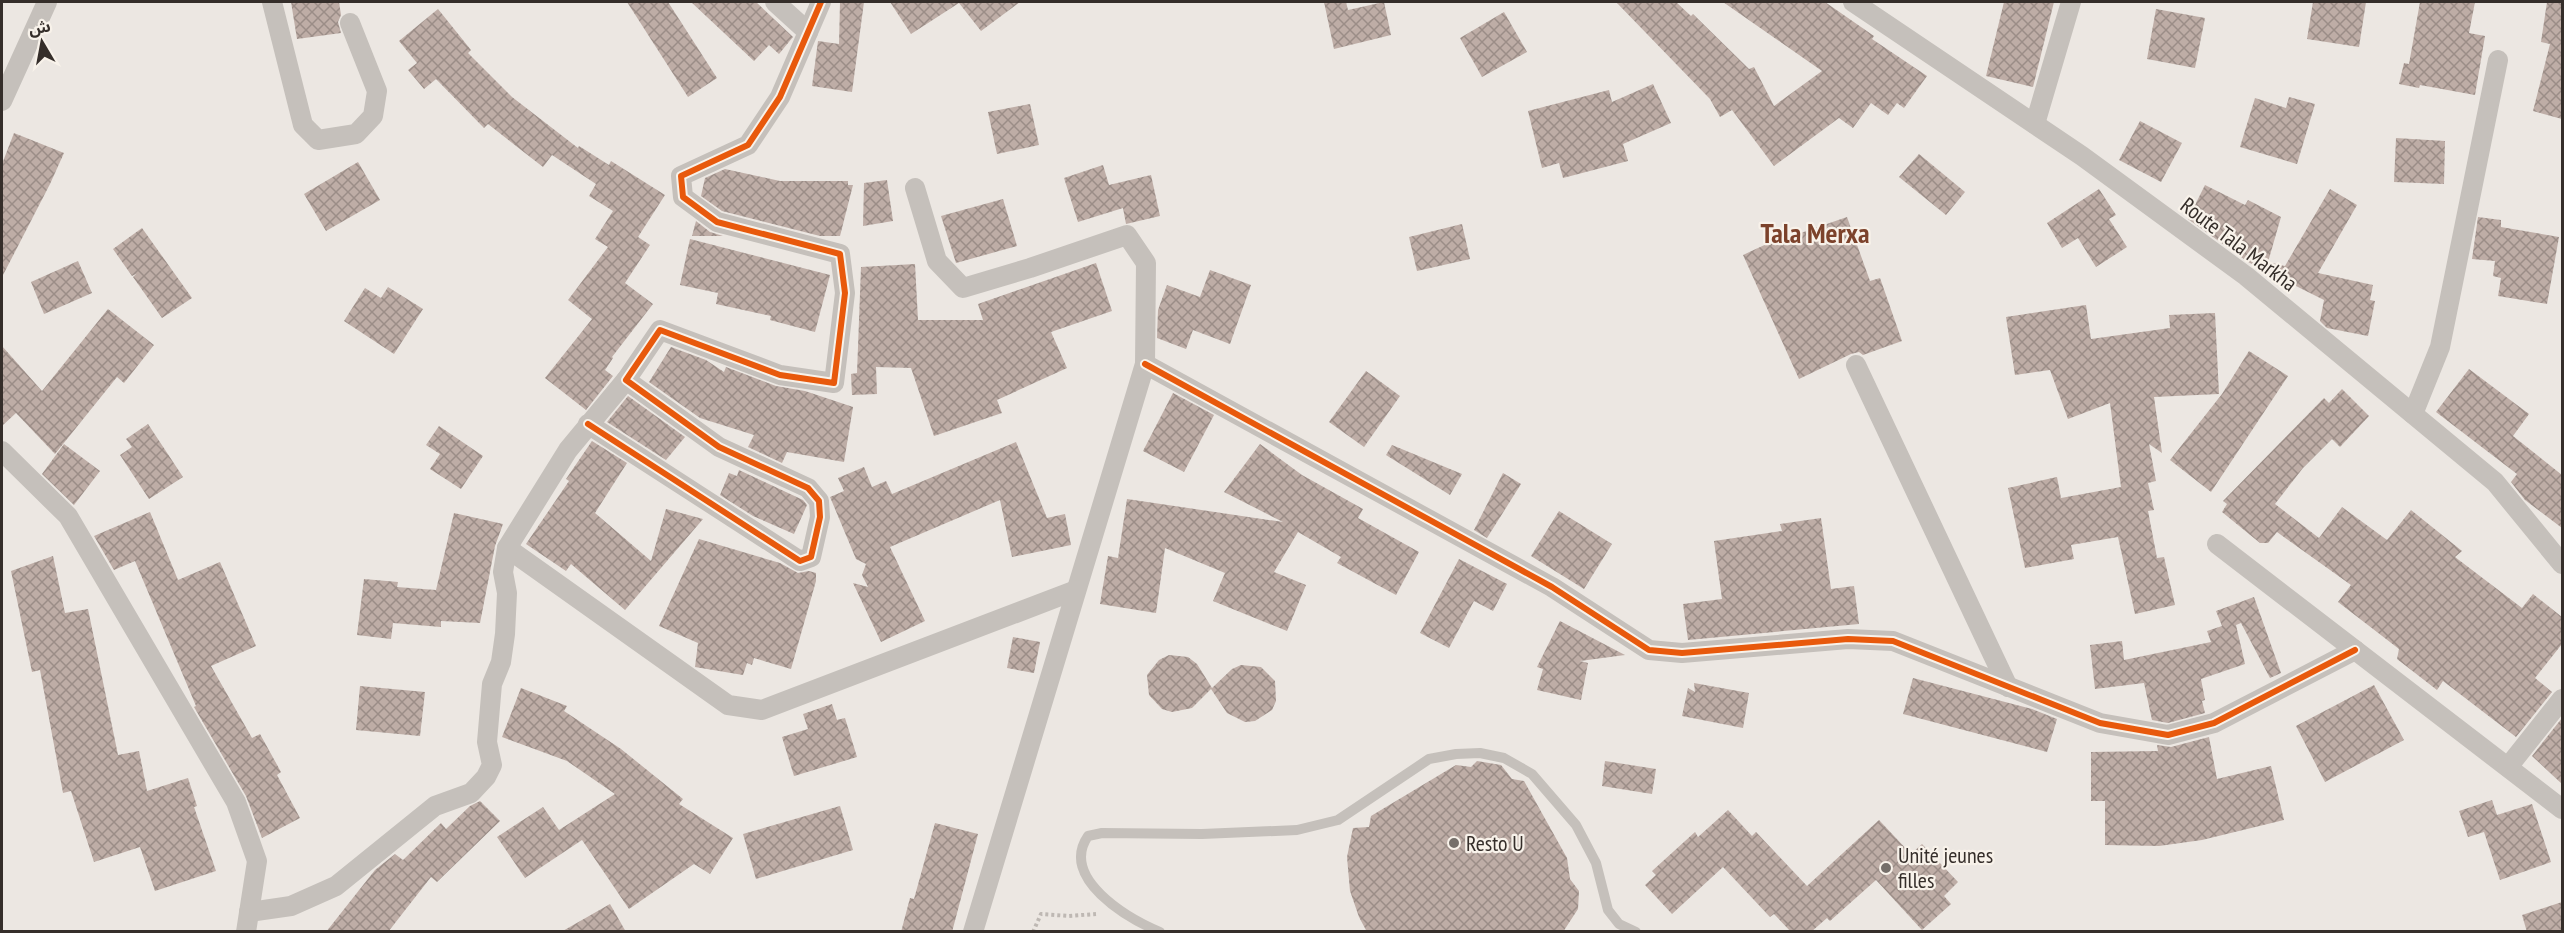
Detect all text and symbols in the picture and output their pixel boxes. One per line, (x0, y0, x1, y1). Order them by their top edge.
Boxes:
north arrow (12, 12, 72, 72)
text: ش (27, 15, 52, 39)
street label: Route Tala Markha (2175, 191, 2303, 297)
district label: Tala Merxa (1760, 214, 1870, 251)
place label: Resto U (1466, 829, 1524, 857)
marker: Resto U (1447, 836, 1461, 850)
place label: Unité jeunes filles (1898, 841, 1993, 894)
marker: Unité jeunes filles (1879, 861, 1893, 875)

